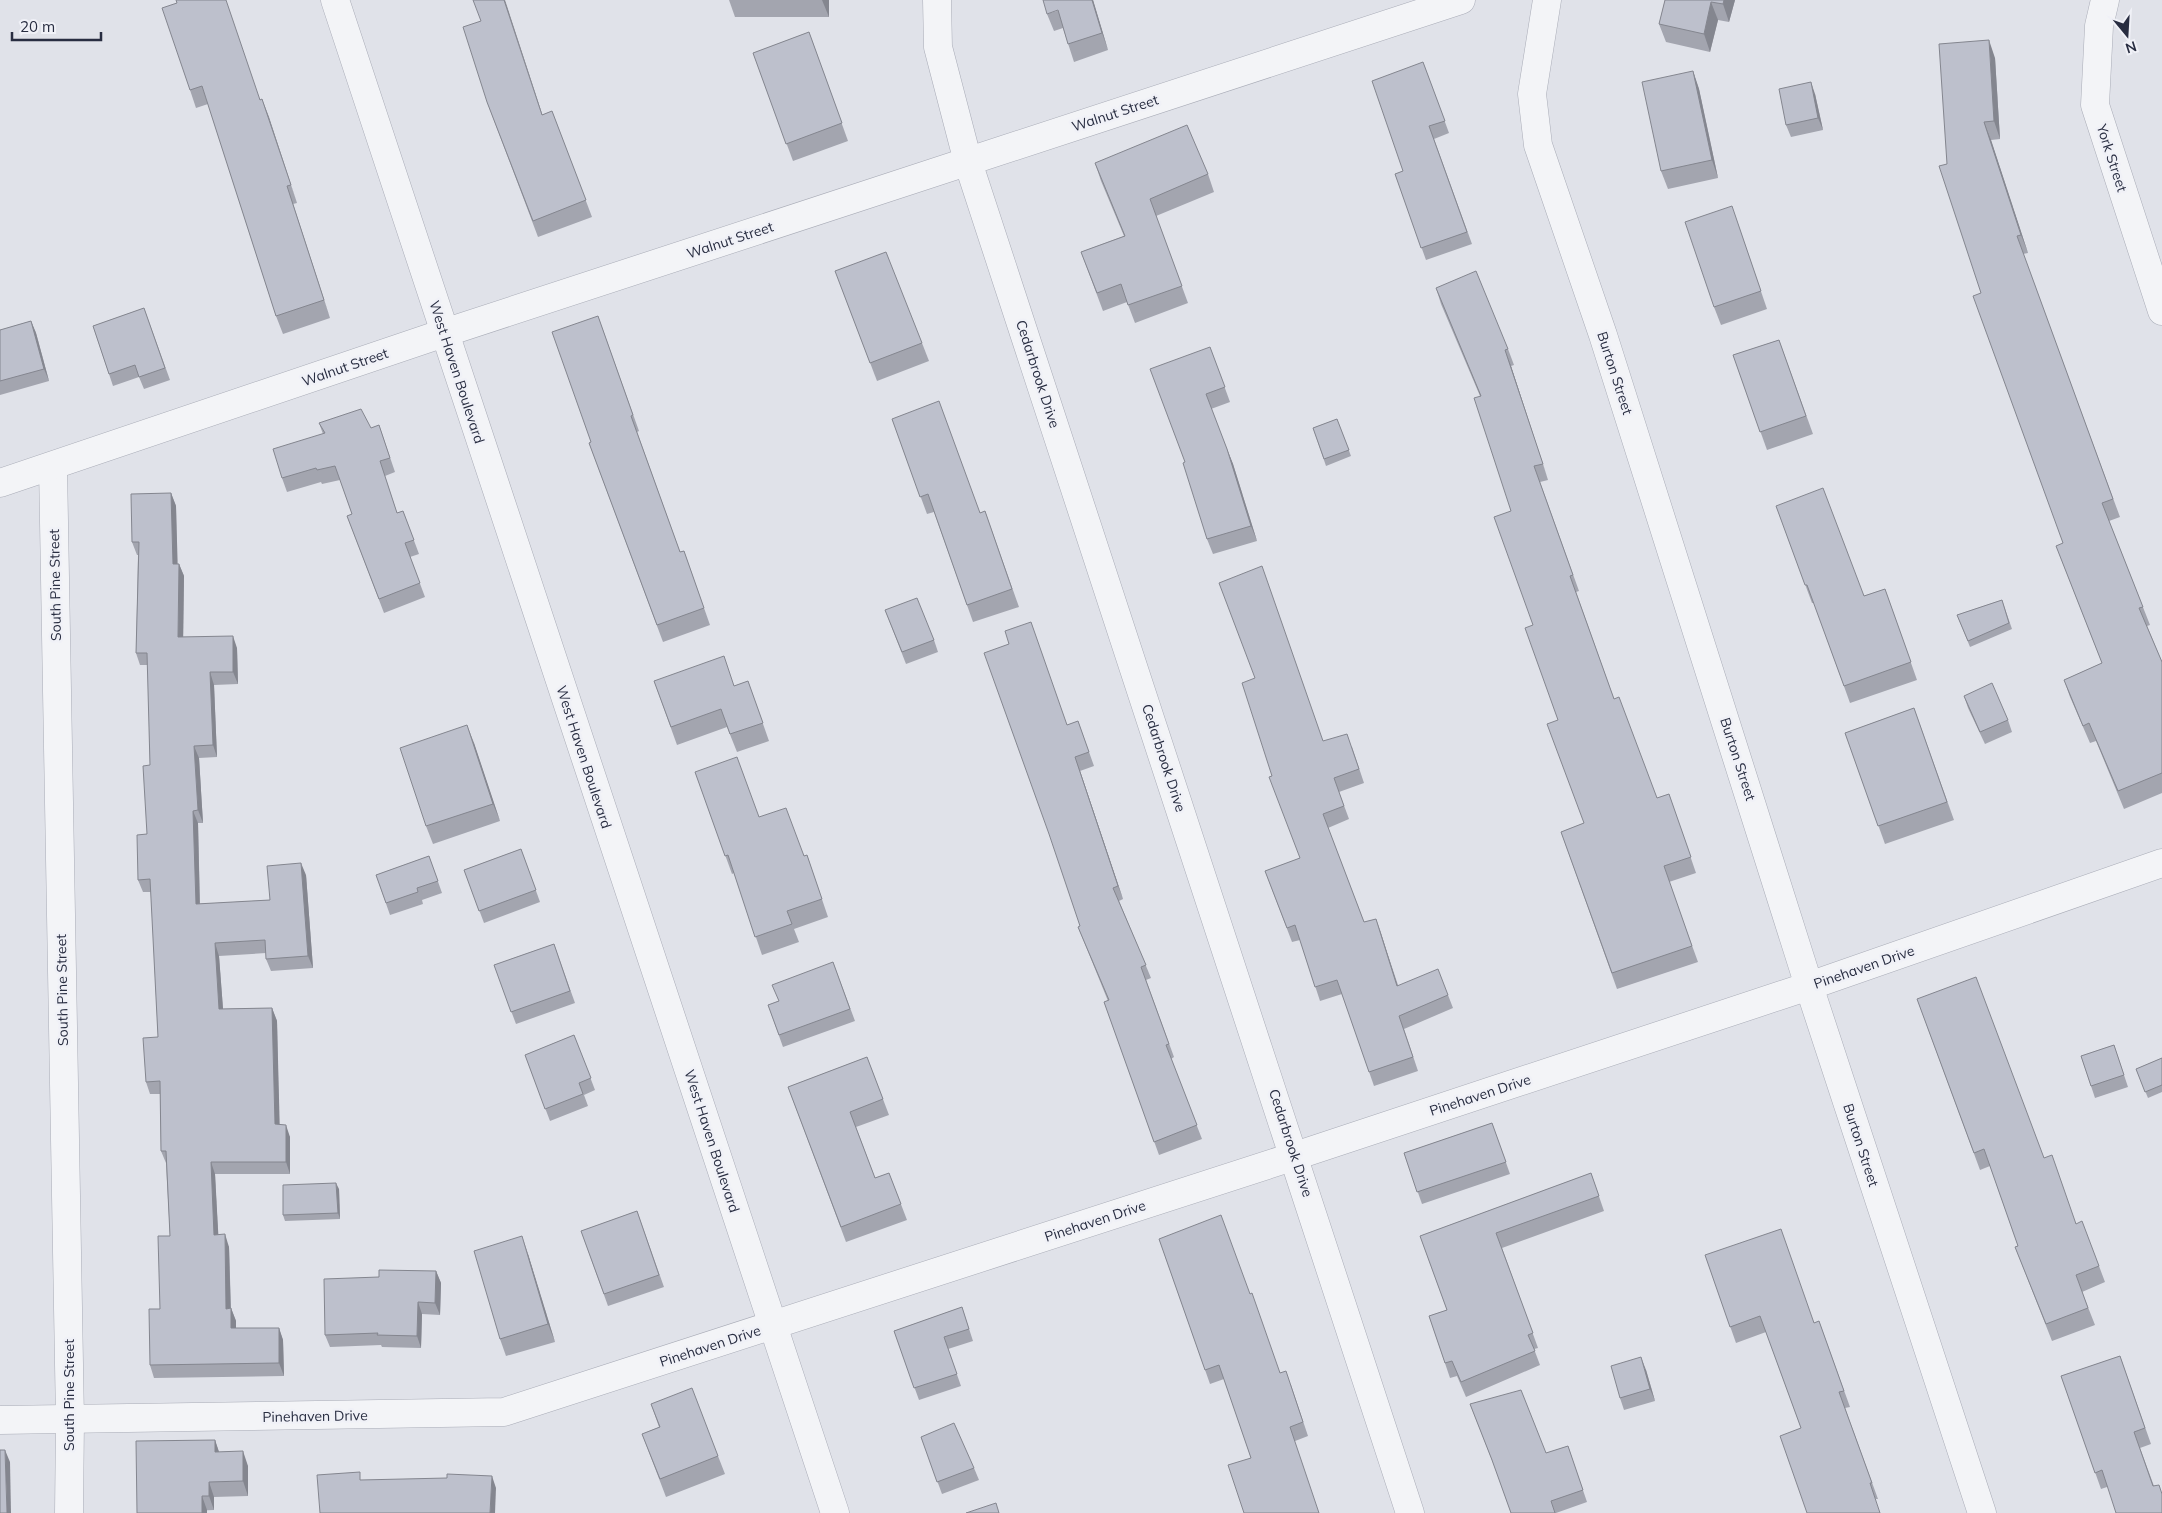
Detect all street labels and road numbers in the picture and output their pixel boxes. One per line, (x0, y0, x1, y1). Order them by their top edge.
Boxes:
street label: Walnut Street (1069, 90, 1161, 135)
street label: York Street (2092, 121, 2131, 194)
street label: Walnut Street (684, 217, 776, 262)
street label: West Haven Boulevard (425, 298, 489, 446)
street label: Cedarbrook Drive (1012, 318, 1064, 430)
street label: Burton Street (1593, 329, 1637, 417)
street label: Walnut Street (299, 344, 391, 390)
street label: South Pine Street (45, 529, 65, 641)
street label: West Haven Boulevard (552, 683, 616, 831)
street label: Cedarbrook Drive (1138, 702, 1190, 814)
street label: Burton Street (1716, 715, 1760, 803)
street label: South Pine Street (52, 934, 72, 1046)
street label: Pinehaven Drive (1811, 941, 1917, 993)
street label: West Haven Boulevard (680, 1067, 744, 1215)
street label: Pinehaven Drive (1427, 1070, 1533, 1120)
street label: Cedarbrook Drive (1265, 1087, 1317, 1199)
street label: Burton Street (1839, 1101, 1883, 1189)
street label: Pinehaven Drive (1042, 1196, 1148, 1246)
street label: Pinehaven Drive (657, 1321, 763, 1371)
street label: South Pine Street (60, 1339, 78, 1451)
street label: Pinehaven Drive (262, 1406, 368, 1426)

